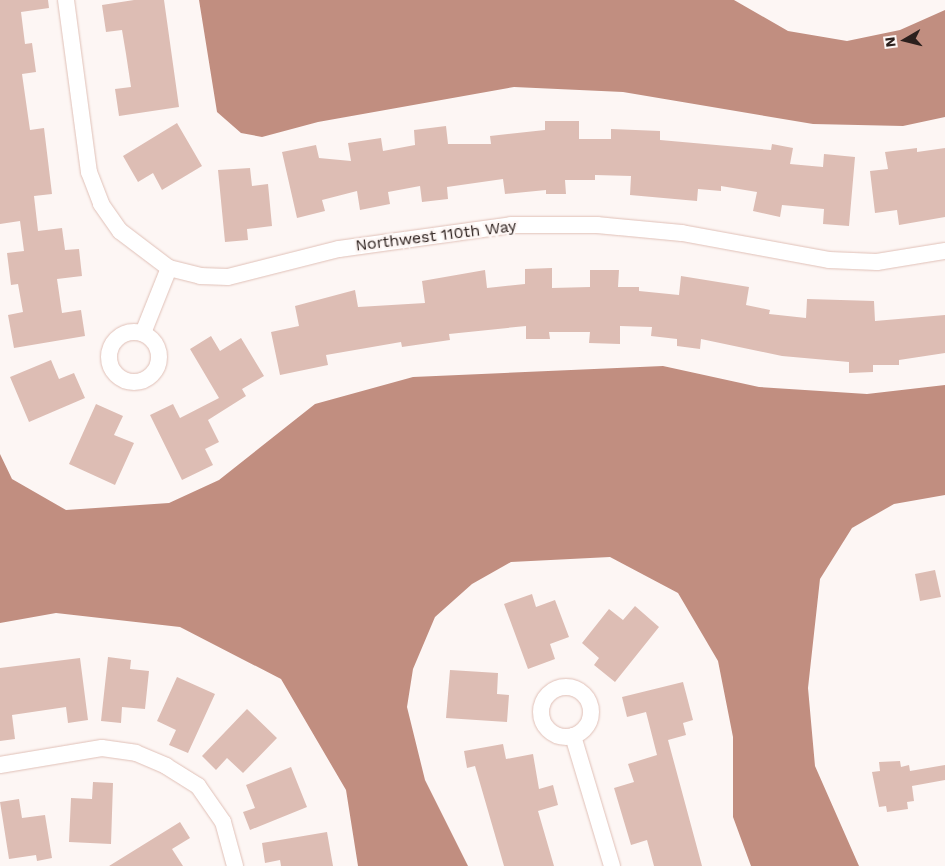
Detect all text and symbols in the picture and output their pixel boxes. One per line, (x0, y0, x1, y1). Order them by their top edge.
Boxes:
north arrow (880, 15, 930, 65)
text: N (882, 36, 899, 48)
street label: Northwest 110th Way (354, 217, 518, 255)

